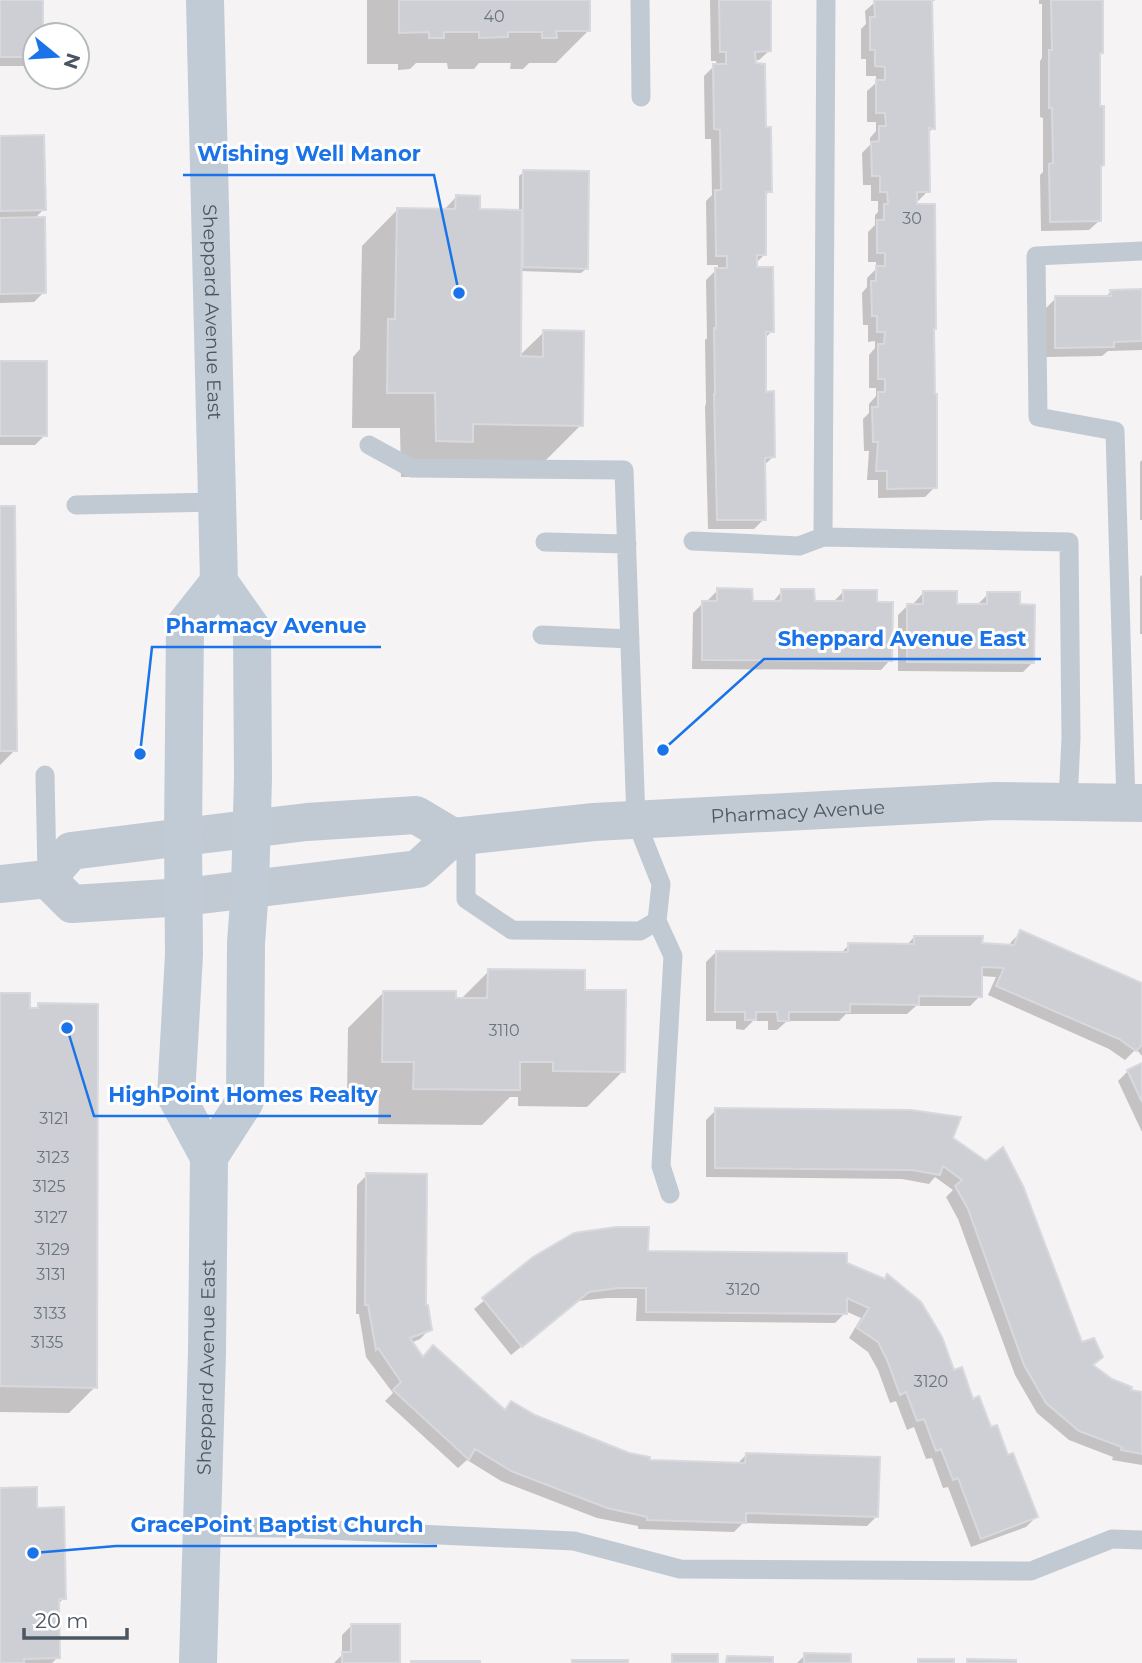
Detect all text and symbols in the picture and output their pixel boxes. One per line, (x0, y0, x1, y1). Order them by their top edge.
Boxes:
house number: 40 (483, 7, 505, 26)
north arrow (21, 21, 91, 91)
text: N (58, 50, 85, 72)
callout: Wishing Well Manor (183, 133, 434, 175)
text: Wishing Well Manor (197, 141, 421, 166)
street label: Sheppard Avenue East (198, 204, 227, 420)
house number: 30 (902, 209, 922, 228)
callout: Pharmacy Avenue (152, 605, 381, 647)
text: Pharmacy Avenue (166, 613, 366, 638)
callout: Sheppard Avenue East (764, 617, 1041, 659)
text: Sheppard Avenue East (778, 626, 1026, 651)
street label: Pharmacy Avenue (710, 795, 885, 827)
house number: 3110 (488, 1021, 520, 1040)
callout: HighPoint Homes Realty (94, 1074, 391, 1116)
text: HighPoint Homes Realty (108, 1082, 378, 1107)
house number: 3121 (39, 1109, 69, 1128)
house number: 3123 (37, 1148, 69, 1167)
house number: 3125 (33, 1177, 65, 1196)
house number: 3127 (34, 1208, 68, 1227)
house number: 3129 (36, 1240, 70, 1259)
street label: Sheppard Avenue East (192, 1259, 219, 1475)
house number: 3131 (36, 1265, 66, 1284)
house number: 3120 (726, 1280, 760, 1299)
house number: 3133 (34, 1304, 66, 1323)
house number: 3135 (31, 1333, 63, 1352)
house number: 3120 (914, 1372, 948, 1391)
callout: GracePoint Baptist Church (116, 1504, 437, 1546)
text: GracePoint Baptist Church (131, 1512, 423, 1537)
scale bar (24, 1596, 128, 1640)
text: 20 m (35, 1608, 89, 1633)

